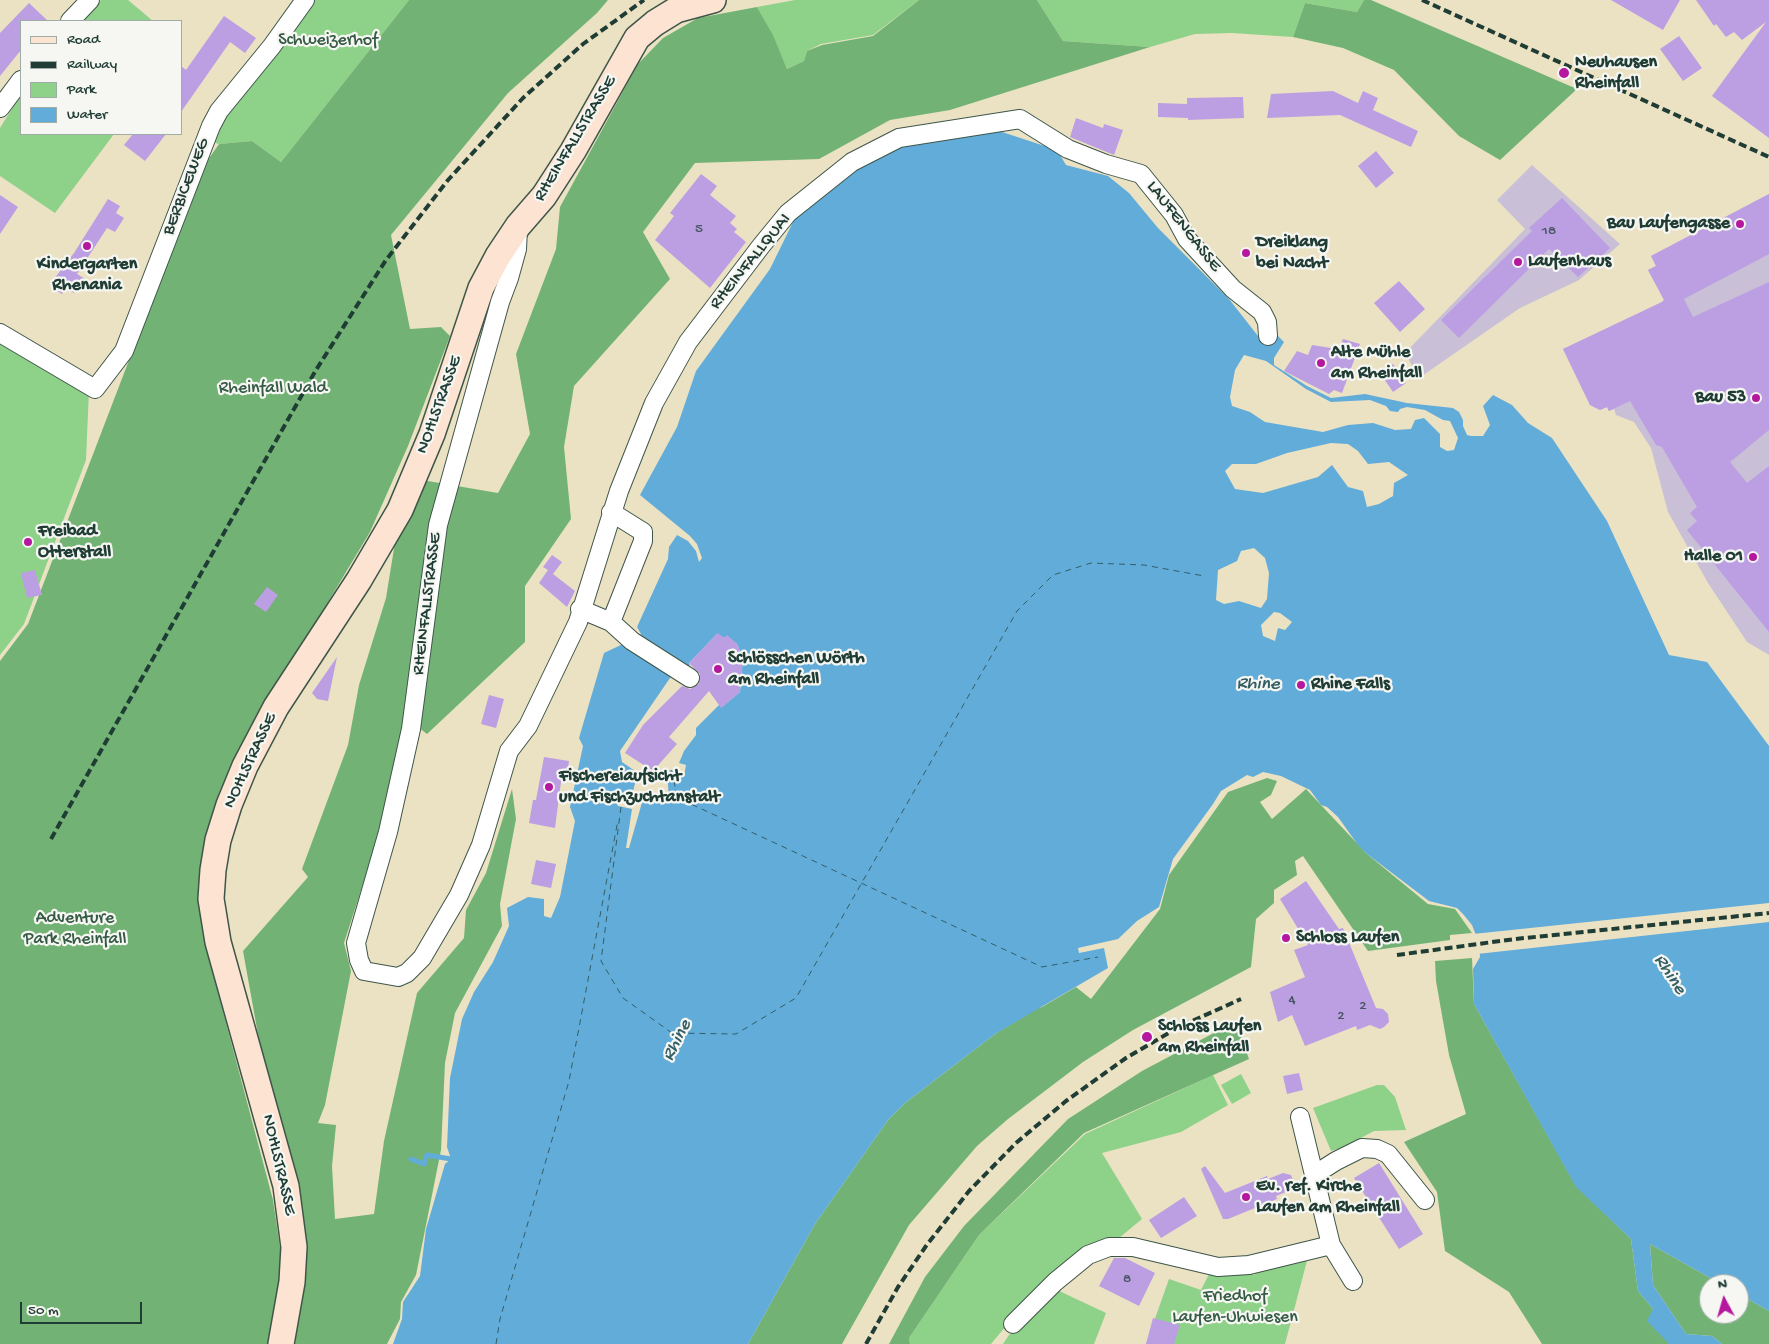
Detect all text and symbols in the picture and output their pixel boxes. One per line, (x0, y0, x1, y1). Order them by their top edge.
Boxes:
legend (20, 20, 182, 135)
park label: Schweizerhof (278, 30, 378, 52)
text: Road (67, 31, 100, 49)
place label: Neuhausen Rheinfall (1575, 52, 1657, 94)
text: Railway (67, 56, 117, 74)
marker: Neuhausen Rheinfall (1557, 66, 1571, 80)
street label: RHEINFALLSTRASSE (530, 72, 622, 206)
text: Park (67, 81, 96, 99)
text: Water (67, 106, 107, 124)
street label: BERBICEWEG (159, 135, 215, 239)
street label: LAUFENGASSE (1141, 177, 1225, 277)
street label: RHEINFALLQUAI (706, 210, 796, 314)
place label: Bau Laufengasse (1607, 213, 1730, 235)
marker: Bau Laufengasse (1734, 218, 1746, 230)
house number: 5 (695, 221, 703, 239)
house number: 18 (1542, 223, 1556, 241)
place label: Dreiklang bei Nacht (1256, 232, 1328, 274)
marker: Kindergarten Rhenania (81, 240, 93, 252)
marker: Dreiklang bei Nacht (1240, 247, 1252, 259)
place label: Laufenhaus (1528, 251, 1611, 273)
place label: Kindergarten Rhenania (37, 254, 137, 296)
marker: Laufenhaus (1512, 256, 1524, 268)
place label: Alte Mühle am Rheinfall (1331, 342, 1422, 384)
street label: NOHLSTRASSE (412, 353, 468, 457)
marker: Alte Mühle am Rheinfall (1315, 357, 1327, 369)
park label: Rheinfall Wald (219, 378, 327, 400)
place label: Bau 53 (1695, 387, 1746, 409)
marker: Bau 53 (1750, 392, 1762, 404)
place label: Freibad Otterstall (38, 521, 111, 564)
street label: RHEINFALLSTRASSE (409, 532, 447, 676)
marker: Freibad Otterstall (22, 536, 34, 548)
place label: Halle 01 (1684, 546, 1743, 568)
marker: Halle 01 (1747, 551, 1759, 563)
place label: Schlösschen Wörth am Rheinfall (728, 648, 865, 691)
marker: Schlösschen Wörth am Rheinfall (712, 663, 724, 675)
water label: Rhine (1236, 673, 1280, 697)
place label: Rhine Falls (1311, 674, 1390, 696)
marker: Rhine Falls (1295, 679, 1307, 691)
street label: NOHLSTRASSE (220, 710, 282, 812)
place label: Fischereiaufsicht und Fischzuchtanstalt (559, 766, 720, 809)
marker: Fischereiaufsicht und Fischzuchtanstalt (543, 781, 555, 793)
park label: Adventure Park Rheinfall (24, 908, 126, 951)
place label: Schloss Laufen (1296, 927, 1399, 949)
marker: Schloss Laufen (1280, 932, 1292, 944)
water label: Rhine (1648, 951, 1690, 999)
house number: 4 (1288, 992, 1296, 1010)
house number: 2 (1359, 998, 1367, 1016)
house number: 2 (1337, 1008, 1345, 1026)
place label: Schloss Laufen am Rheinfall (1158, 1016, 1261, 1058)
water label: Rhine (658, 1017, 698, 1065)
marker: Schloss Laufen am Rheinfall (1140, 1030, 1154, 1044)
street label: NOHLSTRASSE (256, 1113, 300, 1217)
place label: Ev. ref. Kirche Laufen am Rheinfall (1256, 1176, 1400, 1218)
marker: Ev. ref. Kirche Laufen am Rheinfall (1240, 1191, 1252, 1203)
house number: 8 (1123, 1271, 1131, 1289)
north arrow (1699, 1274, 1749, 1324)
text: N (1717, 1276, 1728, 1294)
park label: Friedhof Laufen-Uhwiesen (1172, 1286, 1298, 1328)
scale bar (22, 1292, 145, 1324)
text: 50 m (28, 1302, 59, 1320)

